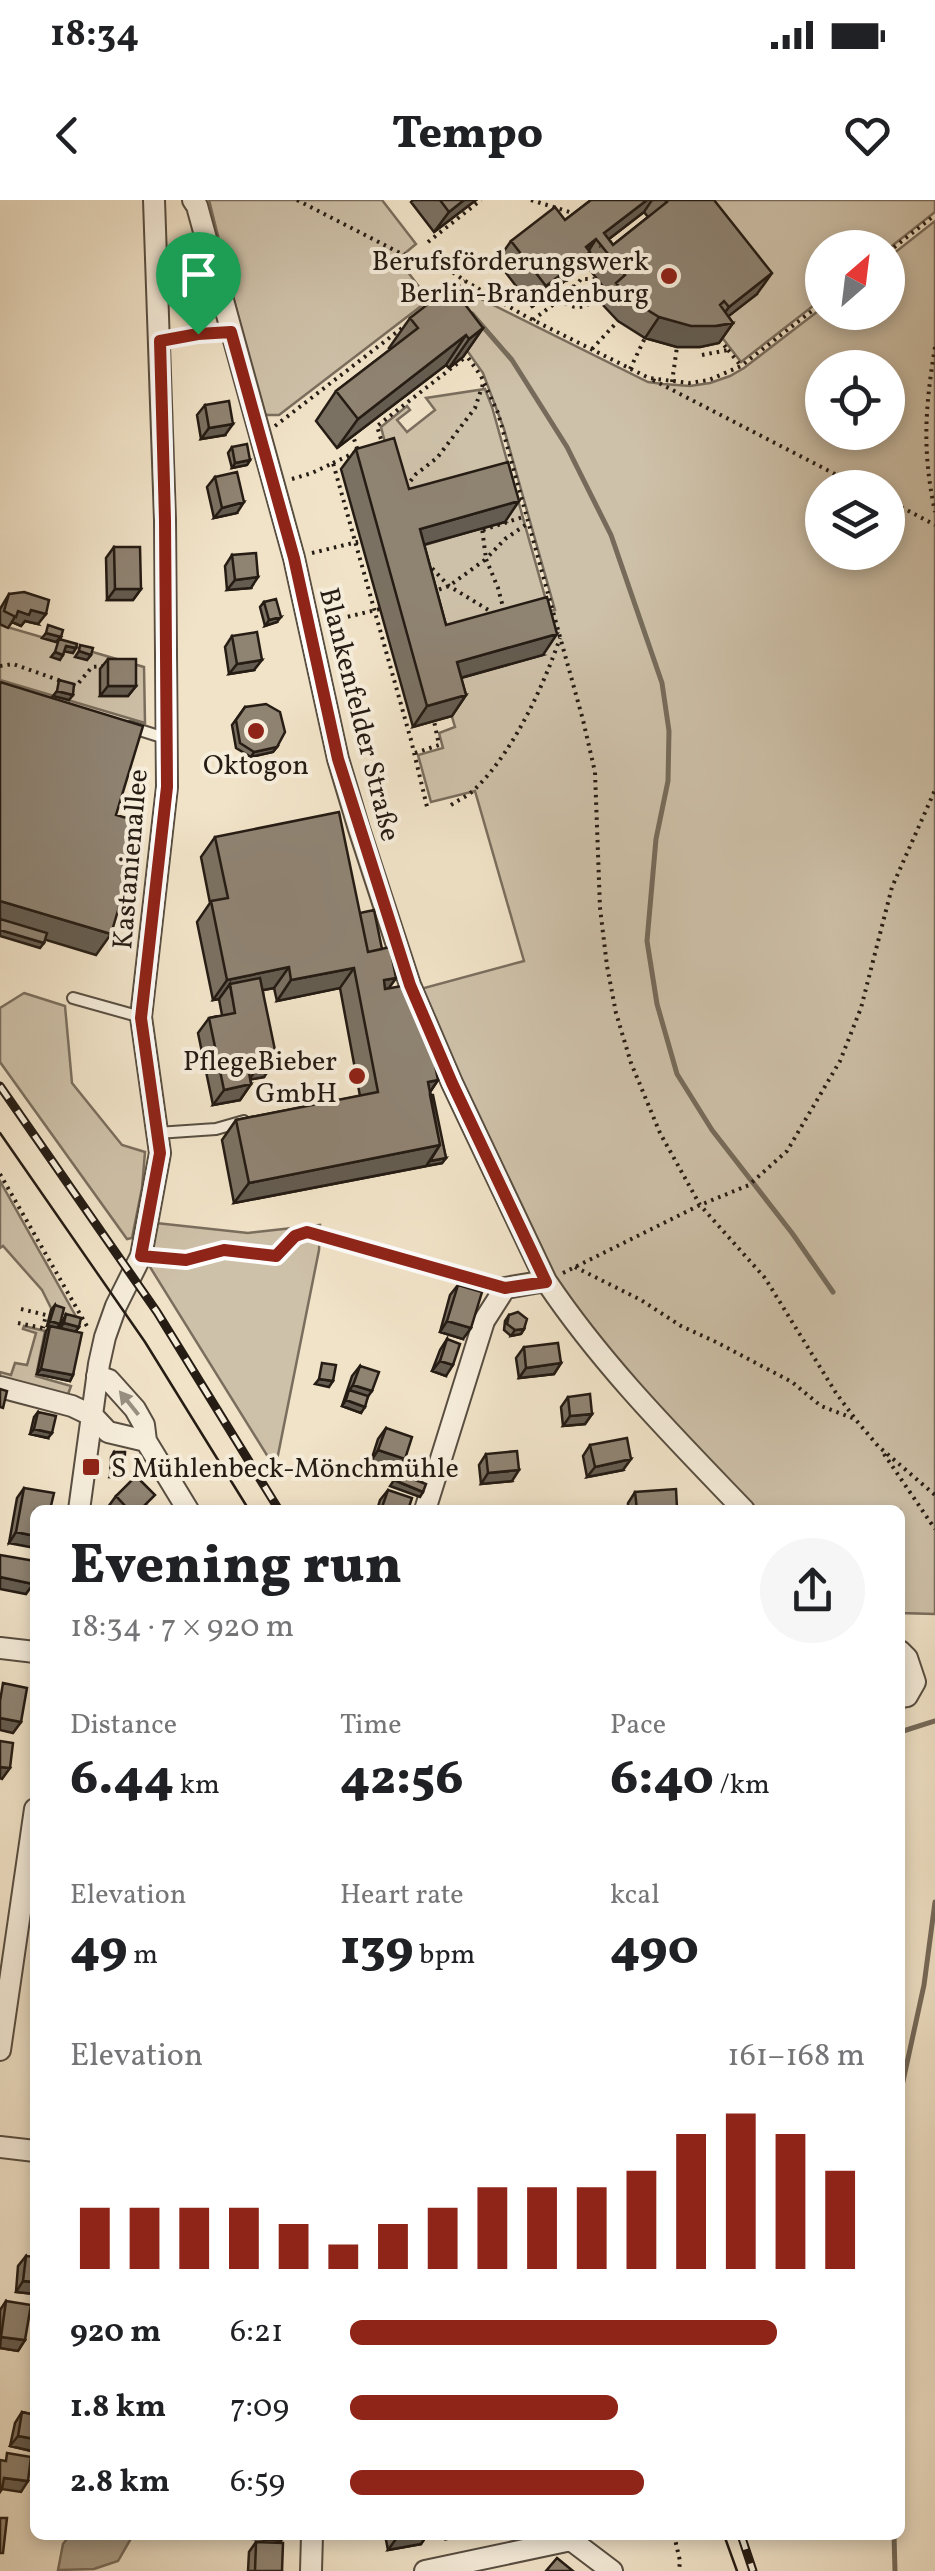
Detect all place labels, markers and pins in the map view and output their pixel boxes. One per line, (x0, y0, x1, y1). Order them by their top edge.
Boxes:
pin (156, 232, 241, 335)
place label: Berufsförderungswerk Berlin-Brandenburg (372, 243, 649, 314)
marker: Berufsförderungswerk Berlin-Brandenburg (658, 265, 680, 287)
marker: Oktogon (245, 720, 267, 742)
place label: Oktogon (203, 747, 309, 786)
place label: PflegeBieber GmbH (183, 1043, 337, 1114)
marker: PflegeBieber GmbH (346, 1065, 368, 1087)
place label: S Mühlenbeck-Mönchmühle (111, 1450, 459, 1489)
marker: S Mühlenbeck-Mönchmühle (80, 1456, 102, 1478)

